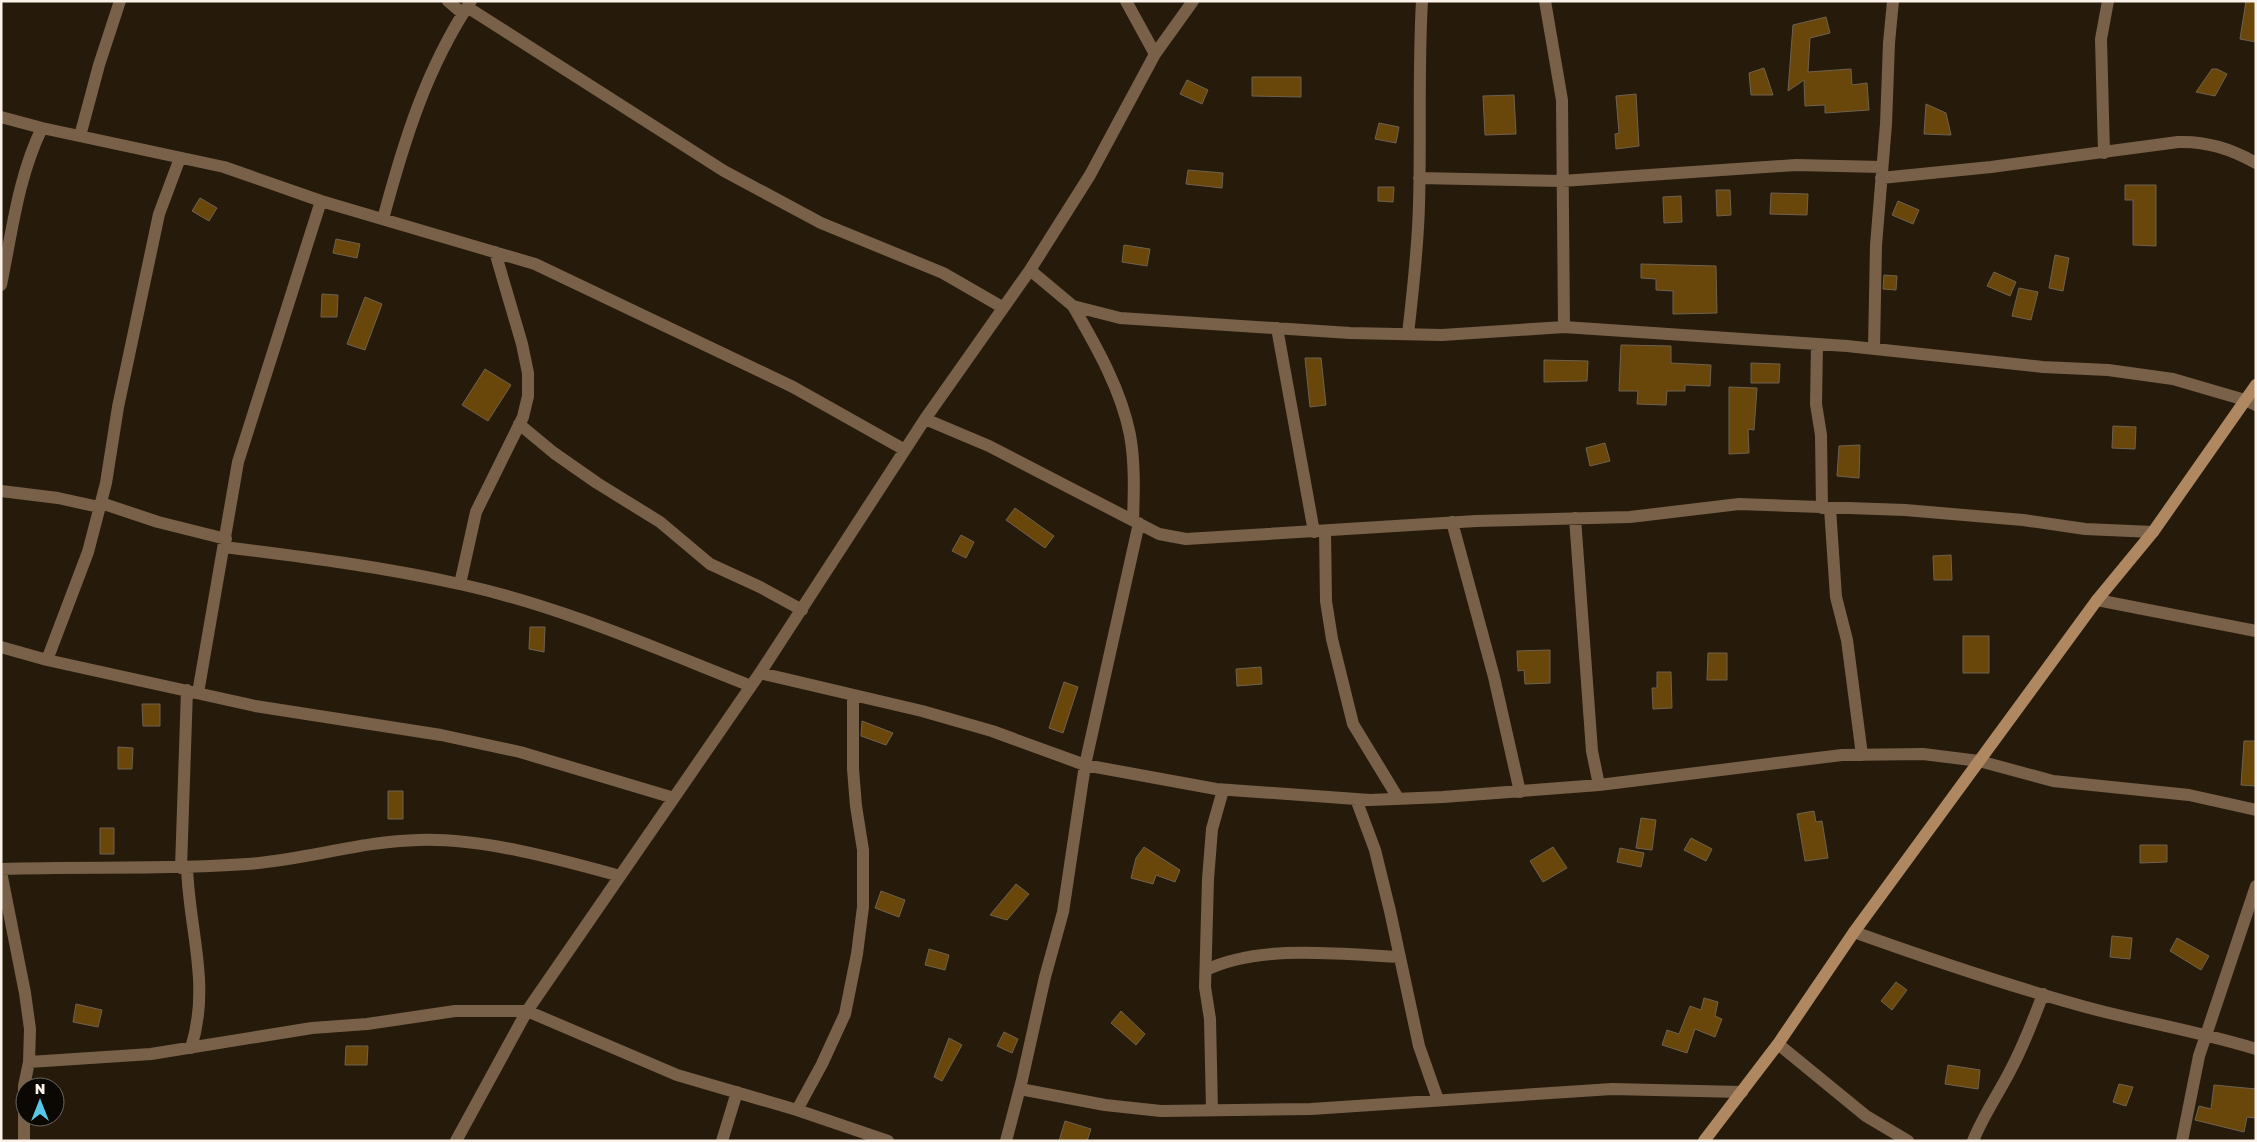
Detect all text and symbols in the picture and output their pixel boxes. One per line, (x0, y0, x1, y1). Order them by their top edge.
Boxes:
north arrow (15, 1077, 65, 1127)
text: N (35, 1080, 45, 1097)

